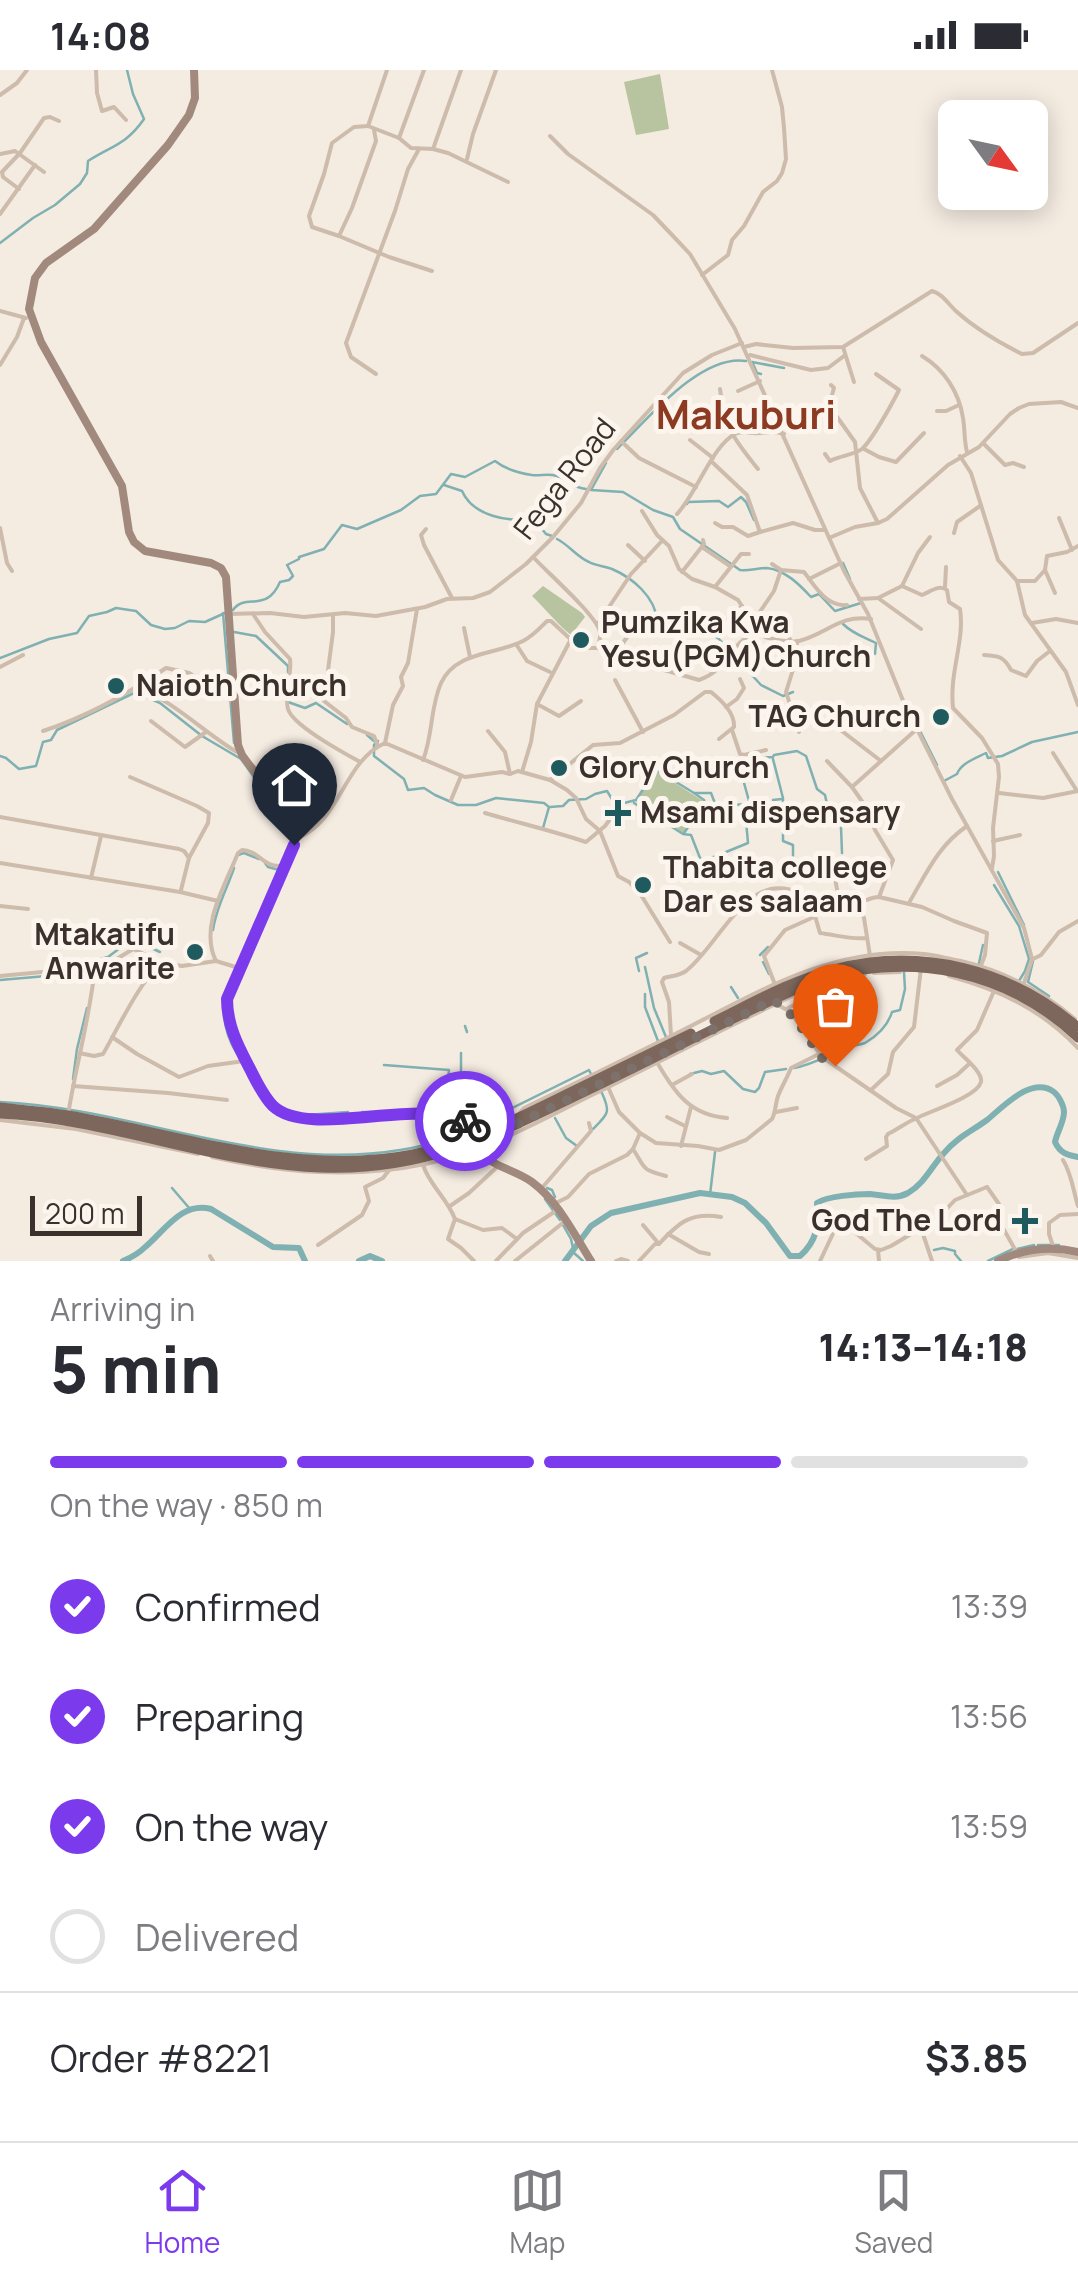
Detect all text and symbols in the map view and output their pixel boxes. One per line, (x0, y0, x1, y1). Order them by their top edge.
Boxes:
text: 14:08 (50, 9, 151, 61)
north arrow (938, 100, 1048, 210)
map controls (938, 100, 1048, 210)
district label: Makuburi (656, 386, 836, 441)
street label: Fega Road (503, 409, 624, 547)
place label: Pumzika Kwa Yesu(PGM)Church (601, 601, 871, 676)
marker: Pumzika Kwa Yesu(PGM)Church (570, 629, 592, 651)
place label: Naioth Church (136, 664, 347, 705)
marker: Naioth Church (105, 675, 127, 697)
place label: TAG Church (749, 695, 921, 736)
marker: TAG Church (930, 706, 952, 728)
pin (252, 743, 337, 846)
place label: Glory Church (579, 746, 770, 787)
marker: Glory Church (548, 757, 570, 779)
icon: home (267, 758, 322, 813)
place label: Msami dispensary (640, 791, 901, 832)
marker: Msami dispensary (605, 800, 631, 826)
place label: Thabita college Dar es salaam (663, 846, 887, 921)
marker: Thabita college Dar es salaam (632, 874, 654, 896)
place label: Mtakatifu Anwarite (34, 913, 175, 988)
marker: Mtakatifu Anwarite (184, 941, 206, 963)
pin (793, 964, 878, 1067)
icon: bag (808, 979, 863, 1034)
courier (415, 1071, 515, 1171)
icon: bike (438, 1094, 493, 1149)
scale bar (30, 1191, 142, 1236)
text: 200 m (45, 1194, 124, 1232)
place label: God The Lord (811, 1199, 1002, 1240)
marker: God The Lord (1012, 1208, 1038, 1234)
text: Arriving in (50, 1287, 195, 1331)
text: 14:13–14:18 (818, 1320, 1028, 1372)
text: 5 min (50, 1324, 221, 1413)
text: On the way · 850 m (50, 1483, 323, 1527)
icon: check (50, 1579, 105, 1634)
text: Confirmed (135, 1580, 321, 1632)
text: 13:39 (951, 1584, 1028, 1628)
icon: check (50, 1689, 105, 1744)
text: Preparing (135, 1690, 304, 1742)
text: 13:56 (950, 1694, 1028, 1738)
icon: check (50, 1799, 105, 1854)
text: On the way (135, 1800, 328, 1852)
text: 13:59 (950, 1804, 1028, 1848)
text: Delivered (135, 1910, 299, 1962)
text: Order #8221 (50, 2031, 272, 2083)
text: $3.85 (925, 2031, 1028, 2083)
tab: Home (145, 2163, 220, 2261)
tab: Map (510, 2163, 565, 2261)
tab: Saved (854, 2163, 933, 2261)

